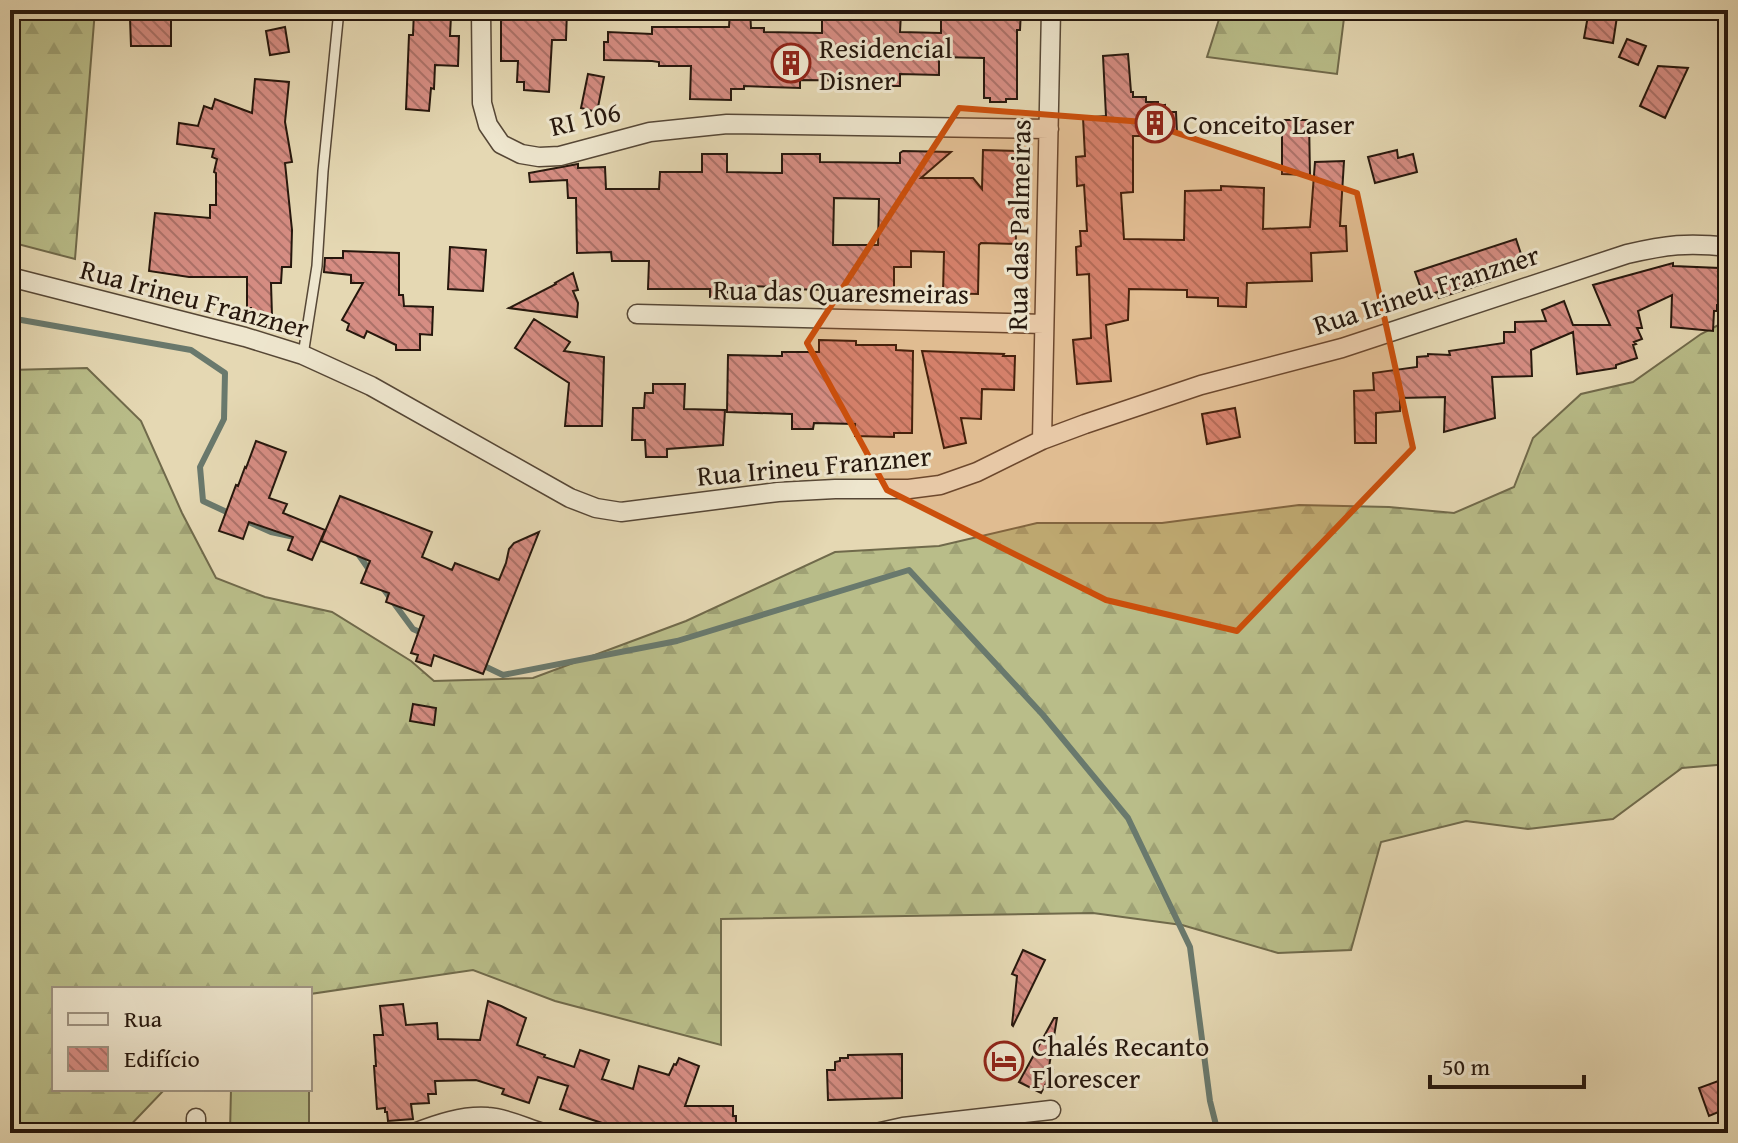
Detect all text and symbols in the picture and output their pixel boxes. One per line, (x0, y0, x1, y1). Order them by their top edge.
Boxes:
place label: Residencial Disner (819, 27, 953, 100)
building icon: Residencial Disner (770, 42, 812, 84)
street label: RI 106 (546, 90, 624, 146)
building icon: Conceito Laser (1134, 102, 1176, 144)
place label: Conceito Laser (1183, 103, 1355, 144)
street label: Rua das Palmeiras (996, 119, 1040, 331)
street label: Rua Irineu Franzner (1308, 233, 1545, 345)
street label: Rua Irineu Franzner (76, 248, 314, 348)
street label: Rua das Quaresmeiras (712, 268, 970, 314)
street label: Rua Irineu Franzner (695, 434, 933, 496)
legend (52, 987, 312, 1091)
text: Rua (124, 1001, 163, 1036)
place label: Chalés Recanto Florescer (1032, 1025, 1209, 1098)
scale bar (1430, 1039, 1584, 1089)
hotel icon: Chalés Recanto Florescer (983, 1040, 1025, 1082)
text: Edifício (124, 1041, 200, 1076)
text: 50 m (1442, 1049, 1490, 1084)

